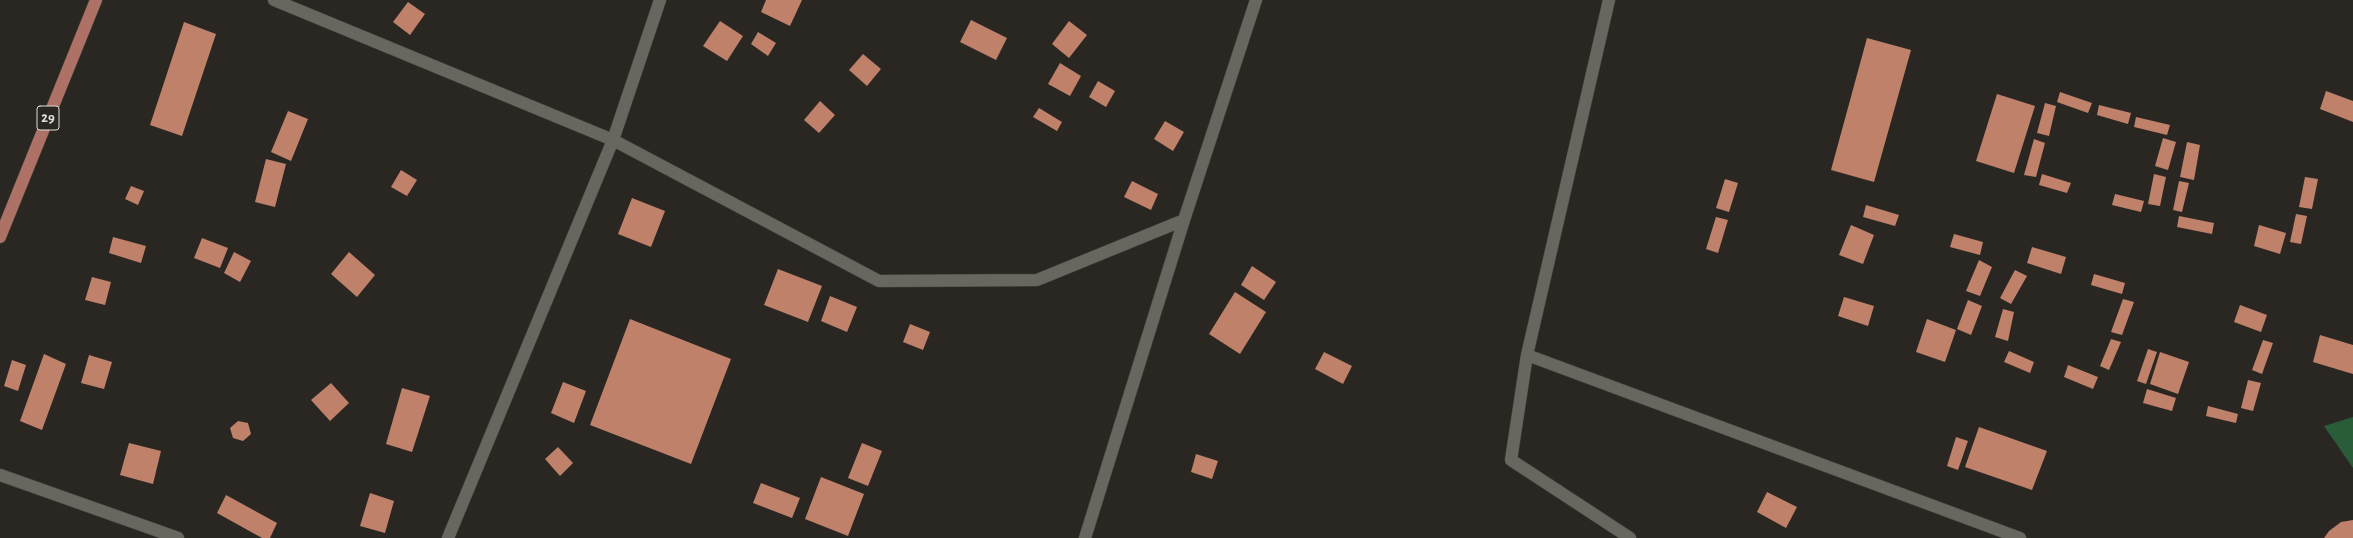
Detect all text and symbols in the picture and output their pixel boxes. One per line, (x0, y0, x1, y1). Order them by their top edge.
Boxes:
road number: 29 (37, 106, 59, 130)

